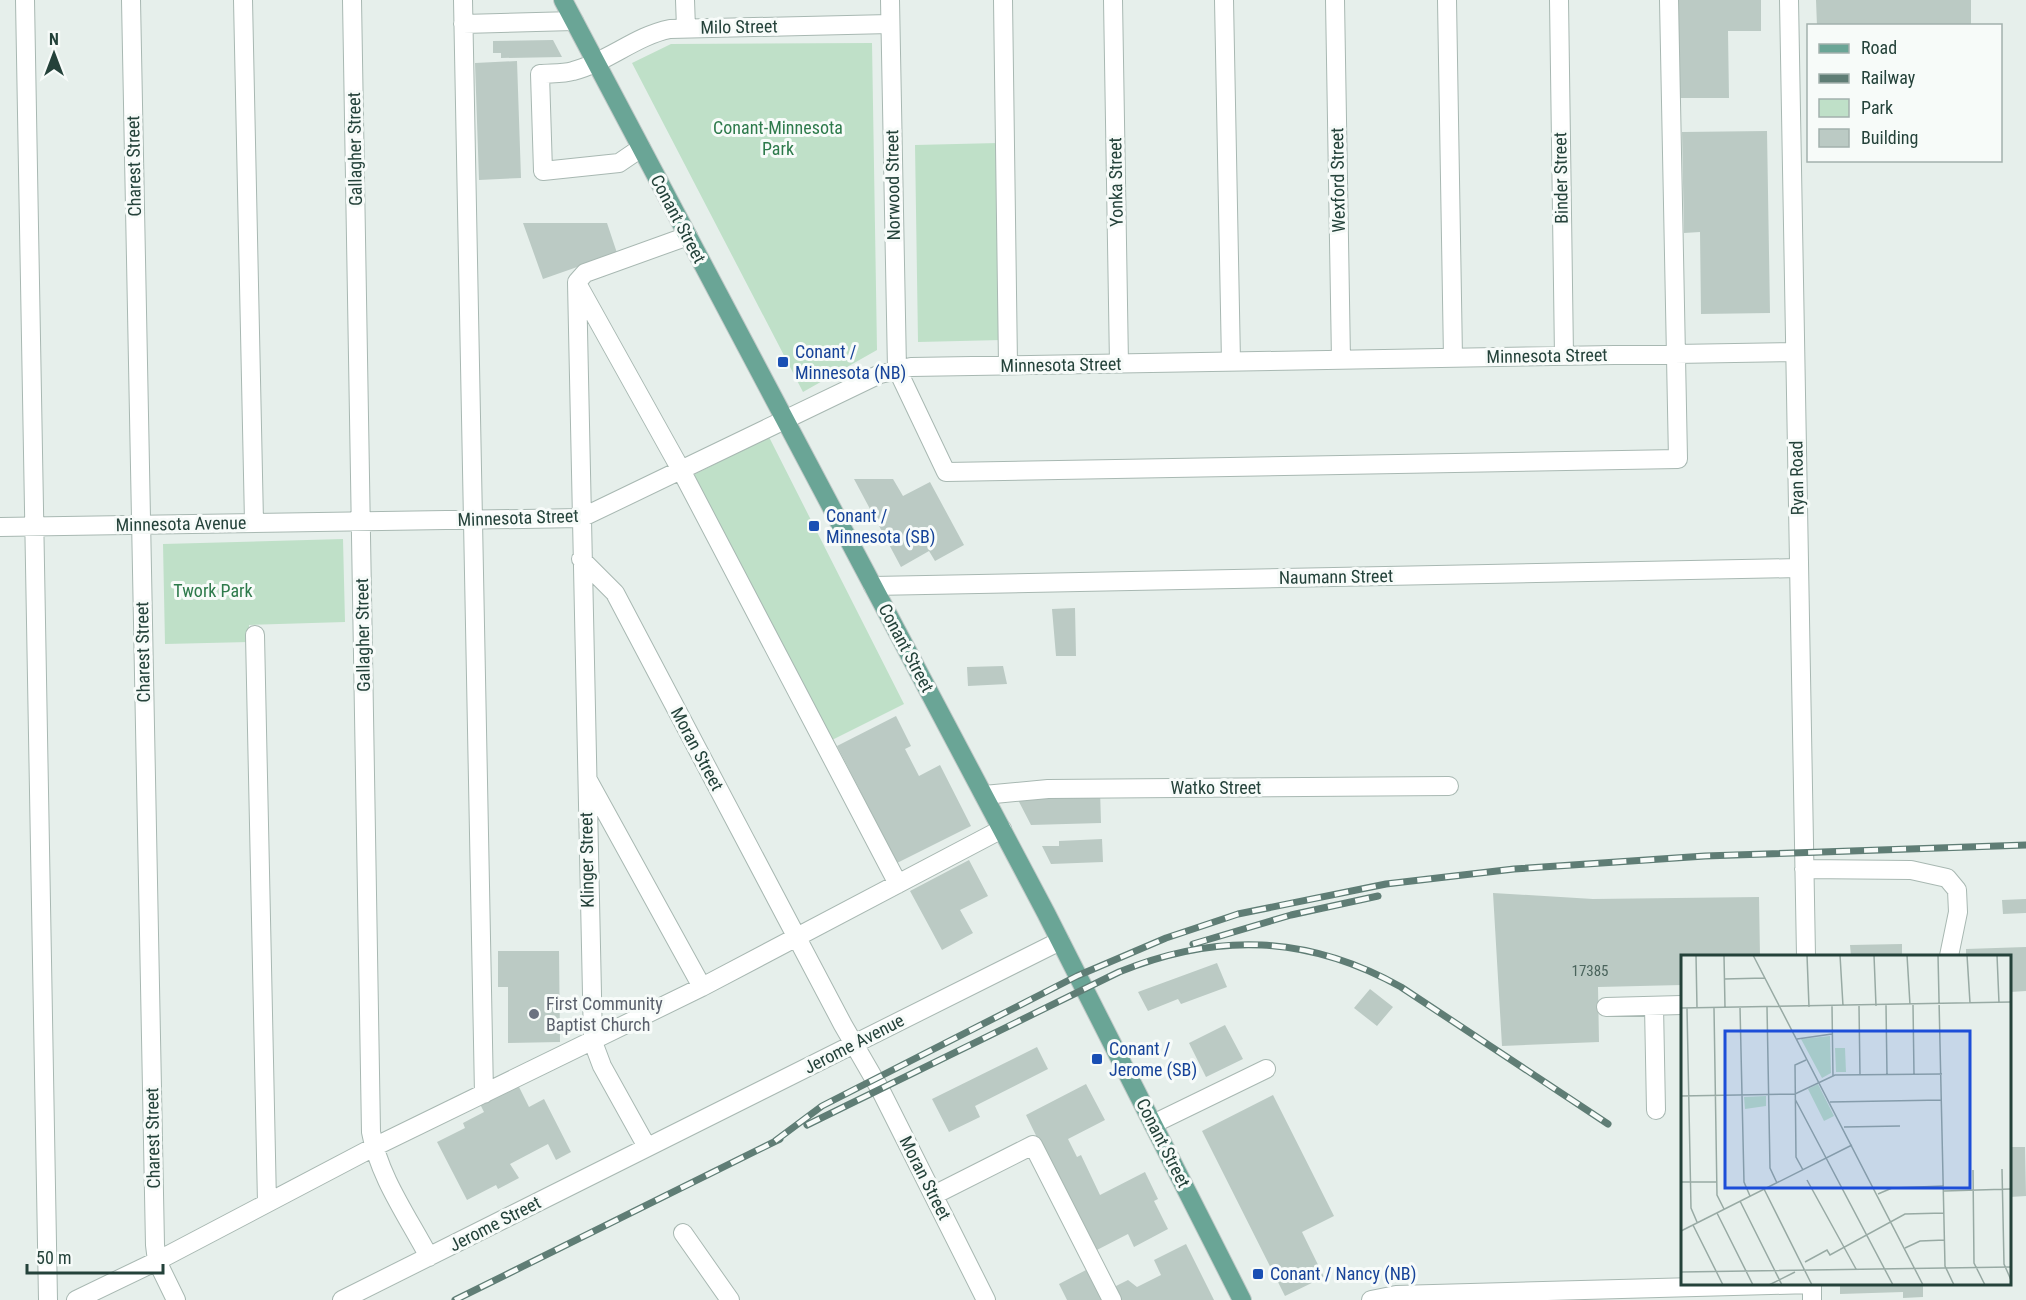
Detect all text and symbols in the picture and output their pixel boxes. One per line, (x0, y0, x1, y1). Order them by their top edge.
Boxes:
street label: Milo Street (700, 15, 778, 38)
north arrow (24, 24, 84, 84)
legend (1807, 24, 2002, 162)
text: N (49, 30, 59, 49)
text: Road (1861, 37, 1897, 58)
text: Railway (1861, 67, 1916, 88)
street label: Gallagher Street (343, 92, 366, 206)
text: Park (1861, 97, 1893, 118)
street label: Charest Street (122, 115, 145, 217)
park label: Conant-Minnesota Park (713, 117, 843, 159)
street label: Wexford Street (1326, 127, 1349, 233)
text: Building (1861, 127, 1918, 148)
street label: Norwood Street (881, 129, 904, 241)
street label: Binder Street (1549, 132, 1572, 224)
street label: Yonka Street (1104, 137, 1127, 227)
street label: Conant Street (646, 171, 710, 266)
place label: Conant / Minnesota (NB) (795, 341, 906, 384)
street label: Minnesota Street (1486, 344, 1608, 367)
street label: Minnesota Street (1000, 353, 1122, 376)
marker: Conant / Minnesota (NB) (776, 355, 790, 369)
street label: Ryan Road (1785, 441, 1808, 515)
street label: Minnesota Street (457, 505, 579, 530)
place label: Conant / Minnesota (SB) (826, 505, 935, 548)
street label: Minnesota Avenue (115, 512, 247, 535)
marker: Conant / Minnesota (SB) (807, 519, 821, 533)
street label: Naumann Street (1279, 565, 1393, 588)
street label: Gallagher Street (351, 578, 374, 692)
park label: Twork Park (173, 580, 253, 601)
street label: Conant Street (874, 600, 938, 695)
street label: Charest Street (131, 601, 154, 703)
street label: Moran Street (667, 703, 728, 794)
street label: Watko Street (1171, 777, 1261, 798)
street label: Klinger Street (575, 812, 598, 908)
inset map (1681, 955, 2011, 1285)
house number: 17385 (1571, 962, 1609, 980)
place label: First Community Baptist Church (546, 993, 663, 1035)
marker: First Community Baptist Church (527, 1007, 541, 1021)
street label: Jerome Avenue (800, 1009, 907, 1078)
place label: Conant / Jerome (SB) (1109, 1038, 1197, 1081)
marker: Conant / Jerome (SB) (1090, 1052, 1104, 1066)
street label: Charest Street (141, 1087, 164, 1189)
street label: Conant Street (1132, 1095, 1195, 1191)
street label: Moran Street (895, 1132, 956, 1223)
street label: Jerome Street (446, 1192, 544, 1256)
scale bar (27, 1237, 164, 1275)
text: 50 m (36, 1247, 71, 1268)
place label: Conant / Nancy (NB) (1270, 1263, 1416, 1285)
marker: Conant / Nancy (NB) (1251, 1267, 1265, 1281)

